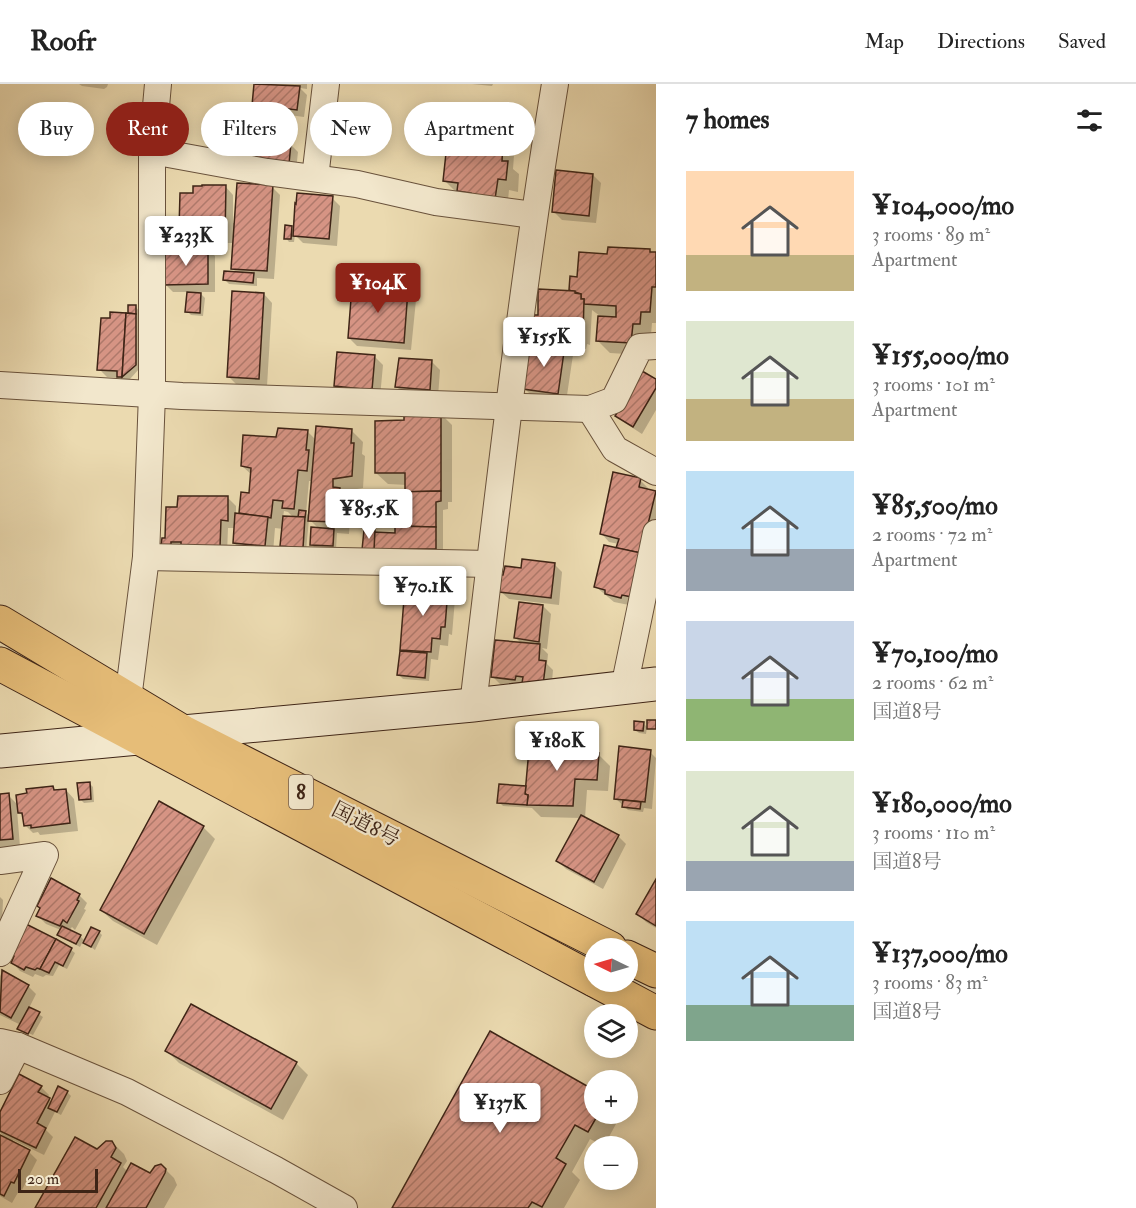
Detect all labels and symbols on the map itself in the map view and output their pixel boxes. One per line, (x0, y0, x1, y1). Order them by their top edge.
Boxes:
pin: ¥233K (144, 216, 228, 267)
pin: ¥104K (336, 263, 420, 314)
pin: ¥155K (502, 317, 586, 368)
pin: ¥85.5K (320, 489, 418, 540)
pin: ¥70.1K (374, 566, 472, 617)
pin: ¥180K (515, 721, 599, 772)
road number: 8 (289, 775, 313, 809)
street label: 国道8号 (327, 796, 404, 853)
north arrow (584, 938, 638, 992)
pin: ¥137K (458, 1083, 542, 1134)
scale bar (18, 1166, 98, 1194)

